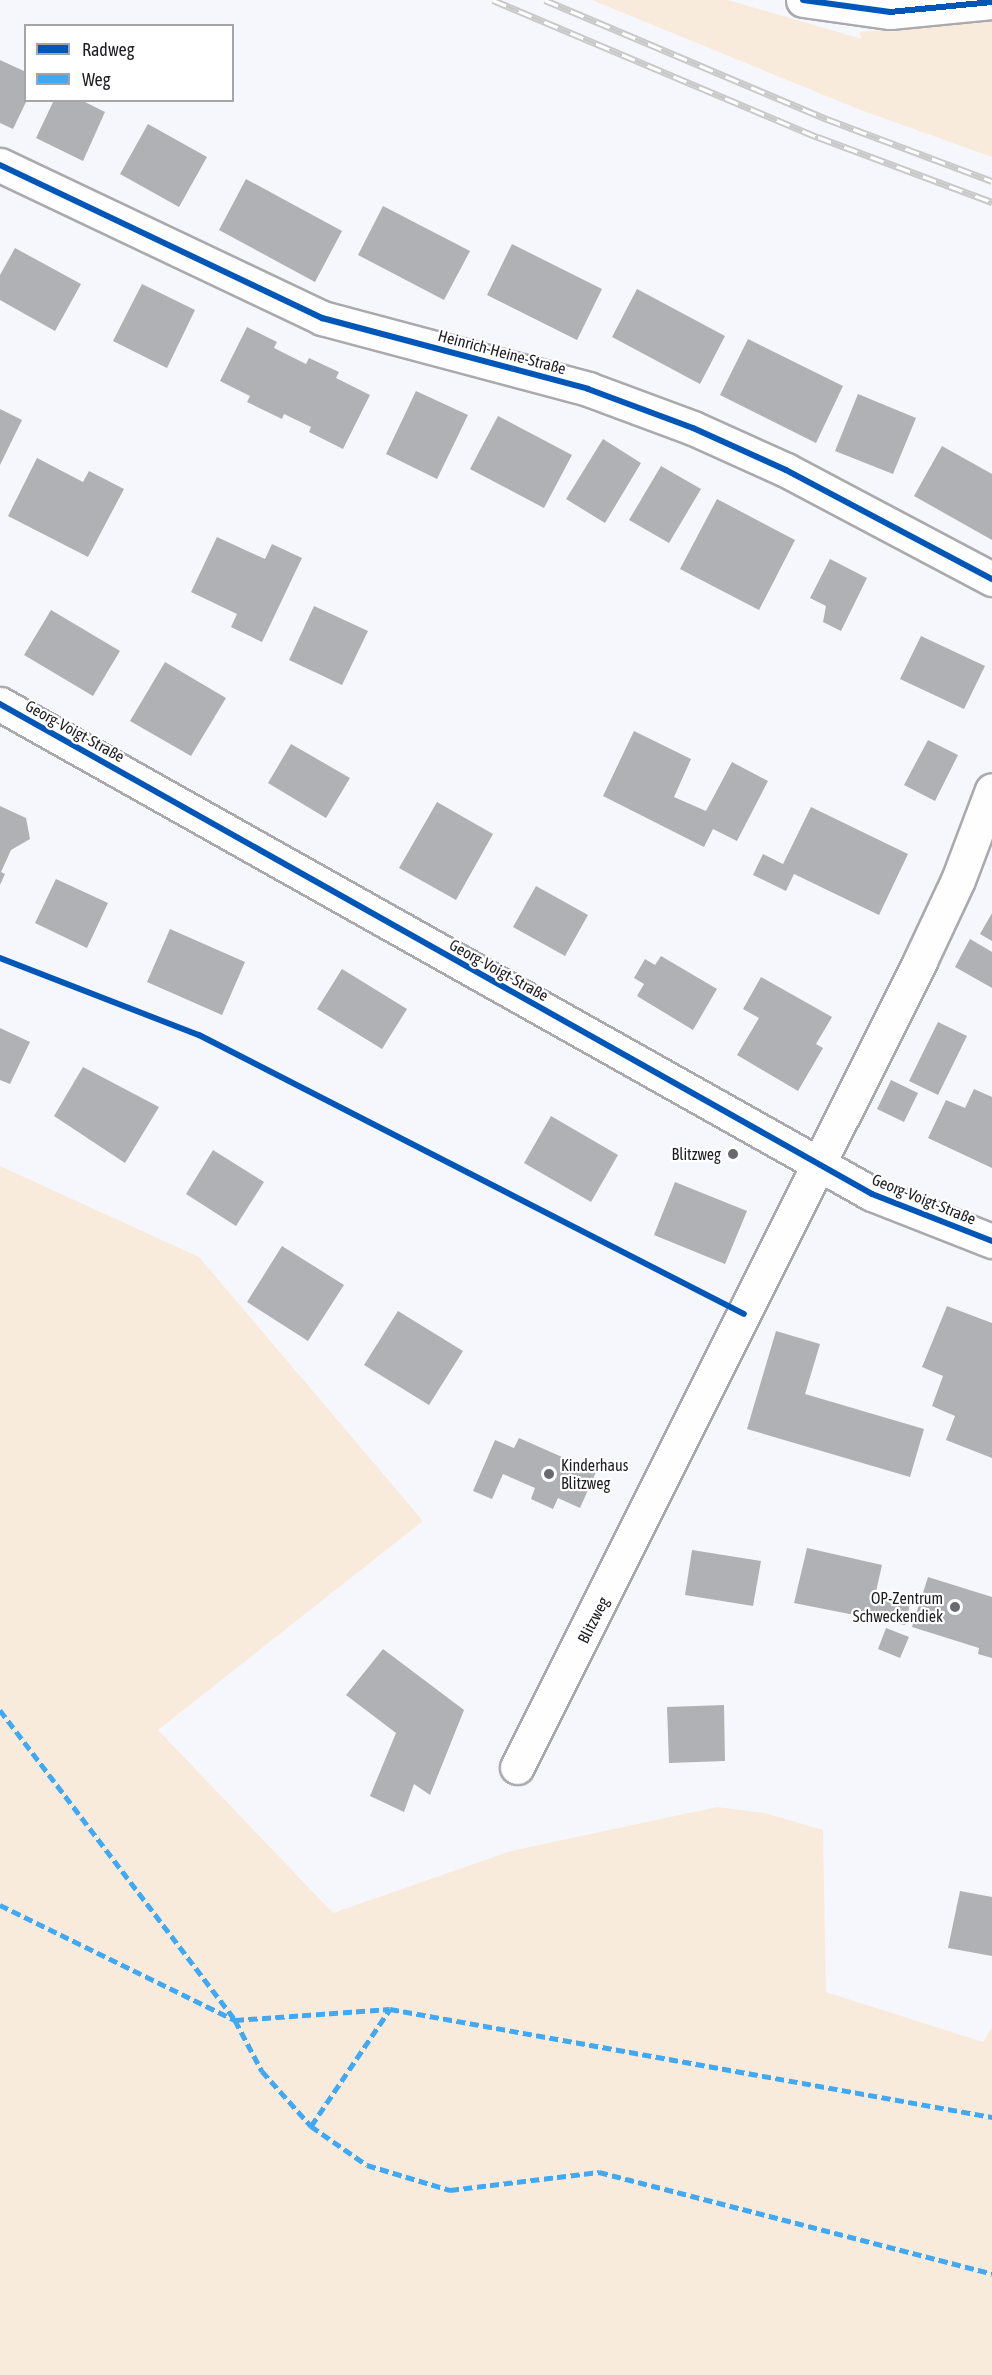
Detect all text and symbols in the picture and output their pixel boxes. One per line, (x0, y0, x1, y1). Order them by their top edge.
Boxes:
legend (24, 24, 234, 102)
text: Radweg (82, 39, 134, 60)
text: Weg (82, 69, 110, 90)
street label: Heinrich-Heine-Straße (436, 326, 568, 378)
street label: Georg-Voigt-Straße (22, 696, 128, 766)
street label: Georg-Voigt-Straße (446, 935, 552, 1005)
place label: Blitzweg (672, 1144, 721, 1164)
marker: Blitzweg (726, 1147, 740, 1161)
street label: Georg-Voigt-Straße (869, 1169, 979, 1229)
place label: Kinderhaus Blitzweg (561, 1455, 628, 1493)
marker: Kinderhaus Blitzweg (542, 1467, 556, 1481)
place label: OP-Zentrum Schweckendiek (853, 1588, 943, 1626)
street label: Blitzweg (573, 1594, 613, 1646)
marker: OP-Zentrum Schweckendiek (948, 1600, 962, 1614)

